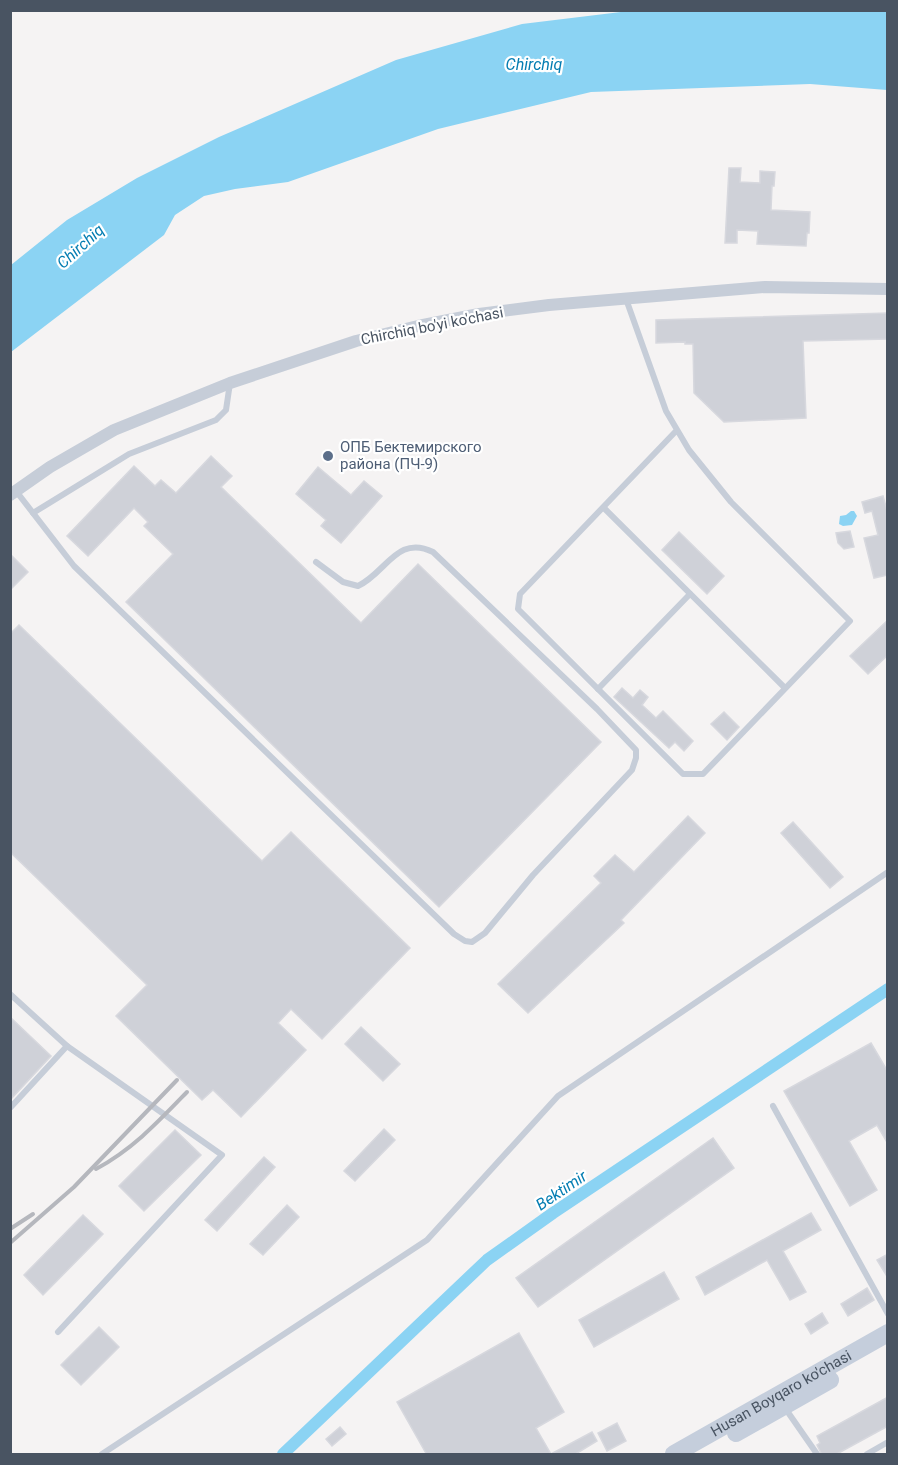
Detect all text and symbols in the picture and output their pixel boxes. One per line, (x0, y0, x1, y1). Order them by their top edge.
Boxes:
water label: Chirchiq (506, 55, 563, 74)
water label: Chirchiq (53, 220, 108, 272)
street label: Chirchiq bo'yi ko'chasi (359, 303, 505, 349)
place label: ОПБ Бектемирского района (ПЧ-9) (340, 438, 482, 473)
marker: ОПБ Бектемирского района (ПЧ-9) (321, 449, 335, 463)
water label: Bektimir (532, 1166, 591, 1214)
street label: Husan Boyqaro ko'chasi (708, 1347, 855, 1440)

